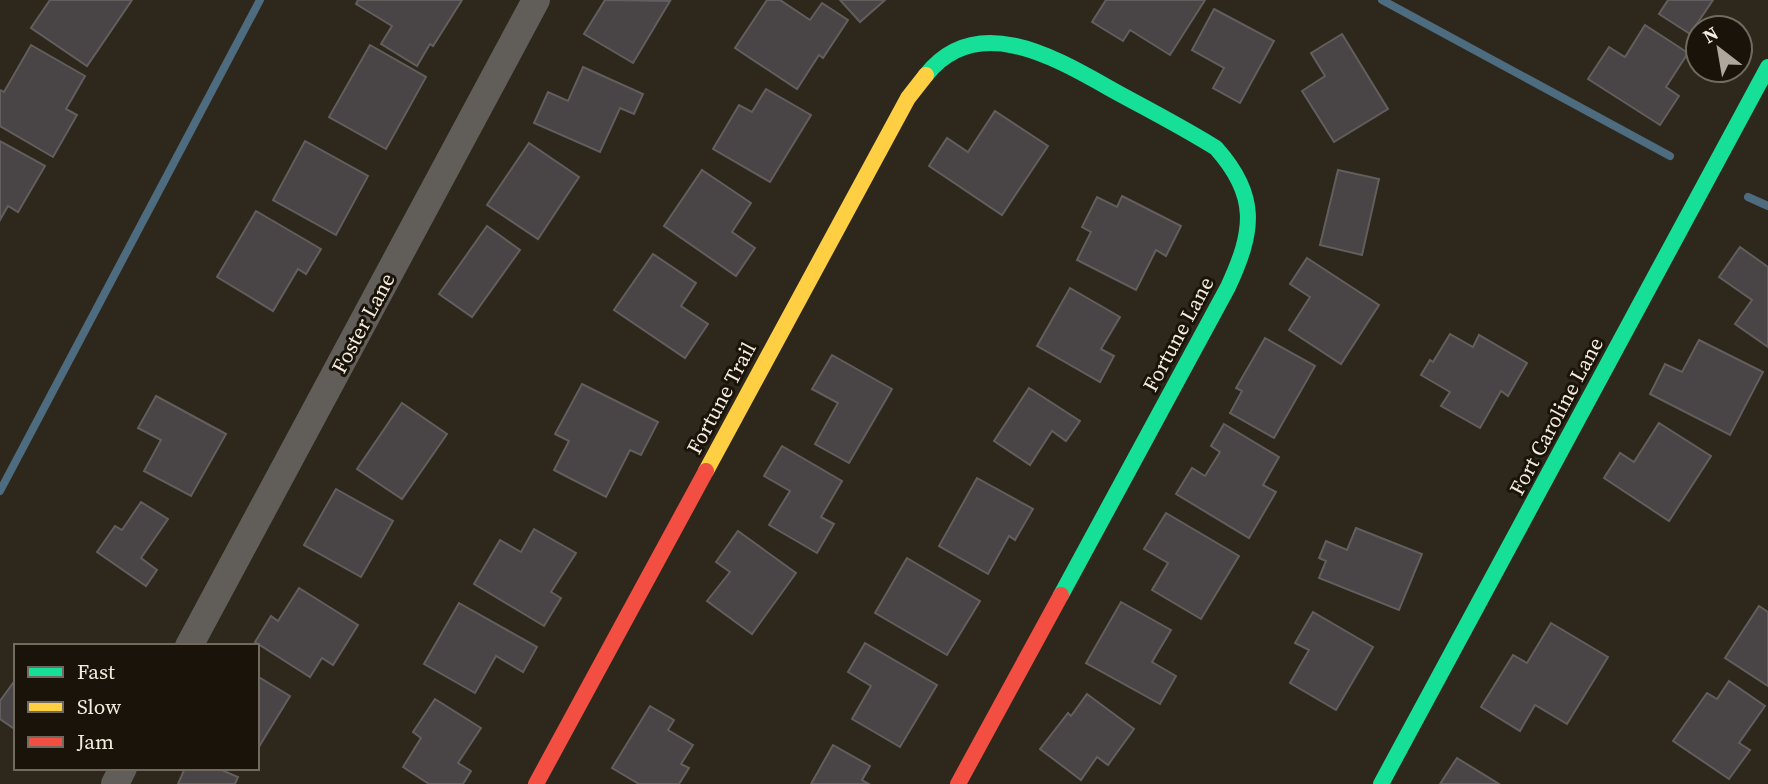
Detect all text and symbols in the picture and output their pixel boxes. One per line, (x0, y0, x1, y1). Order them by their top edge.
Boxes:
north arrow (1684, 14, 1754, 84)
text: N (1698, 20, 1723, 49)
street label: Foster Lane (324, 268, 402, 378)
street label: Fortune Lane (1136, 272, 1220, 396)
street label: Fort Caroline Lane (1502, 332, 1610, 500)
street label: Fortune Trail (679, 337, 763, 459)
legend (14, 644, 259, 770)
text: Fast (77, 657, 115, 686)
text: Slow (77, 692, 121, 721)
text: Jam (76, 727, 114, 756)

